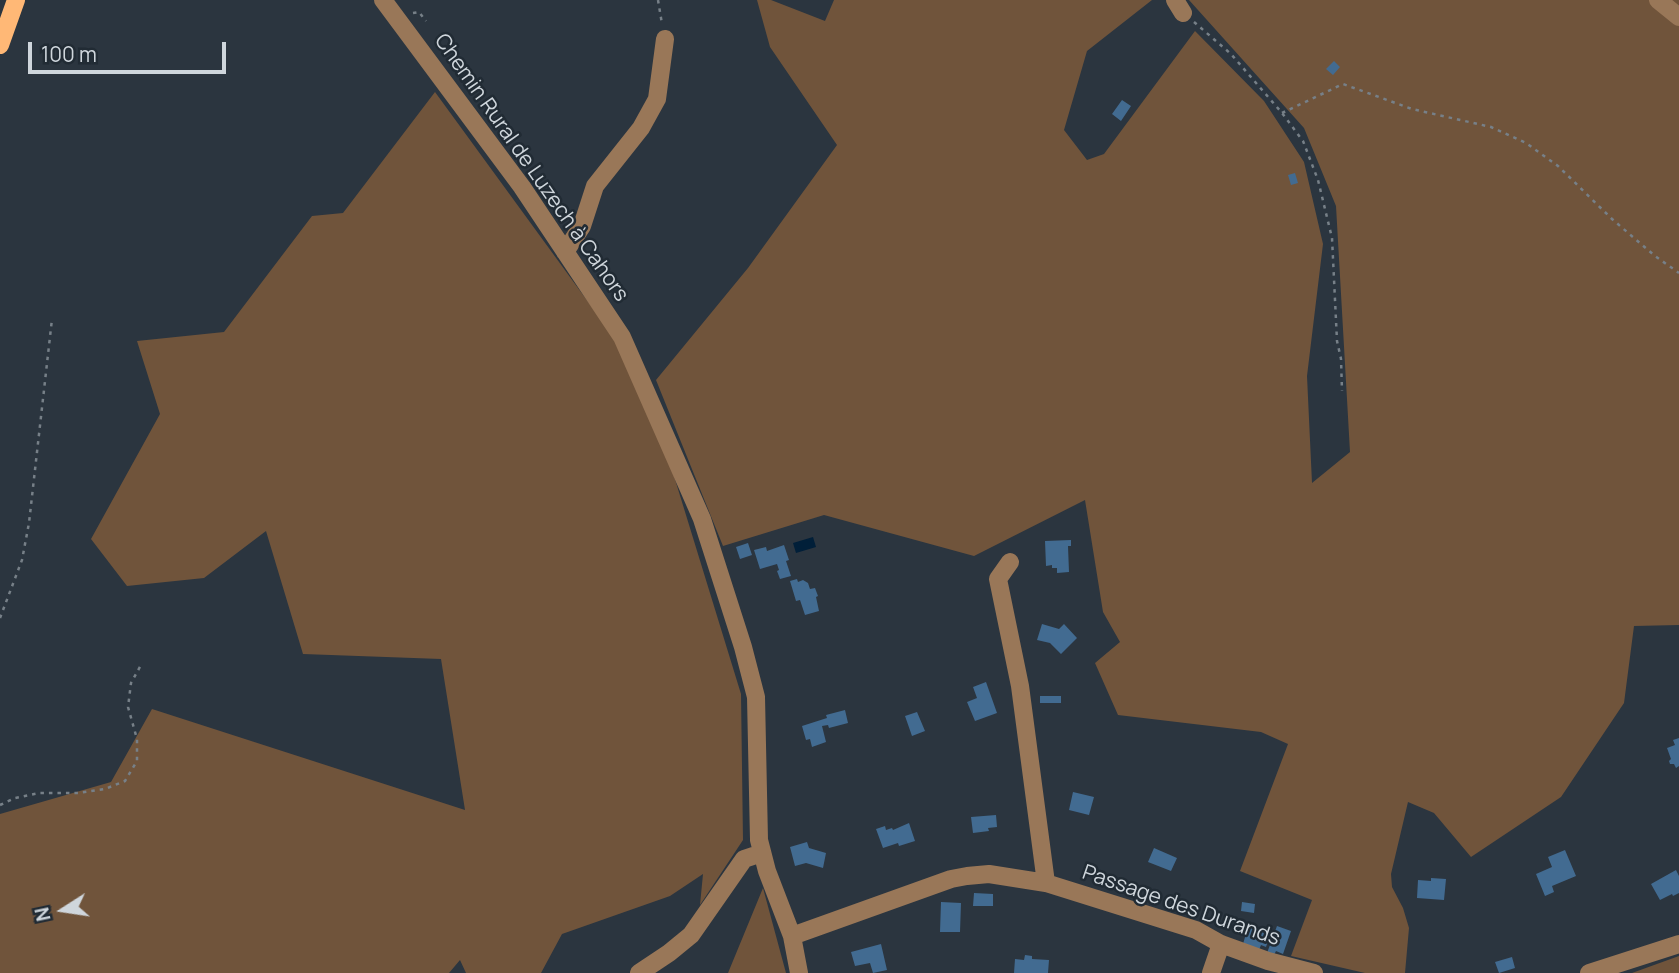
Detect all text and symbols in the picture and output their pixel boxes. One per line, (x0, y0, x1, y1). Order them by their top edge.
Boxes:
scale bar (32, 28, 229, 72)
street label: Chemin Rural de Luzech à Cahors (429, 29, 633, 307)
text: 100 m (41, 40, 97, 68)
street label: Passage des Durands (1079, 860, 1283, 952)
north arrow (28, 875, 98, 945)
text: N (28, 905, 57, 924)

